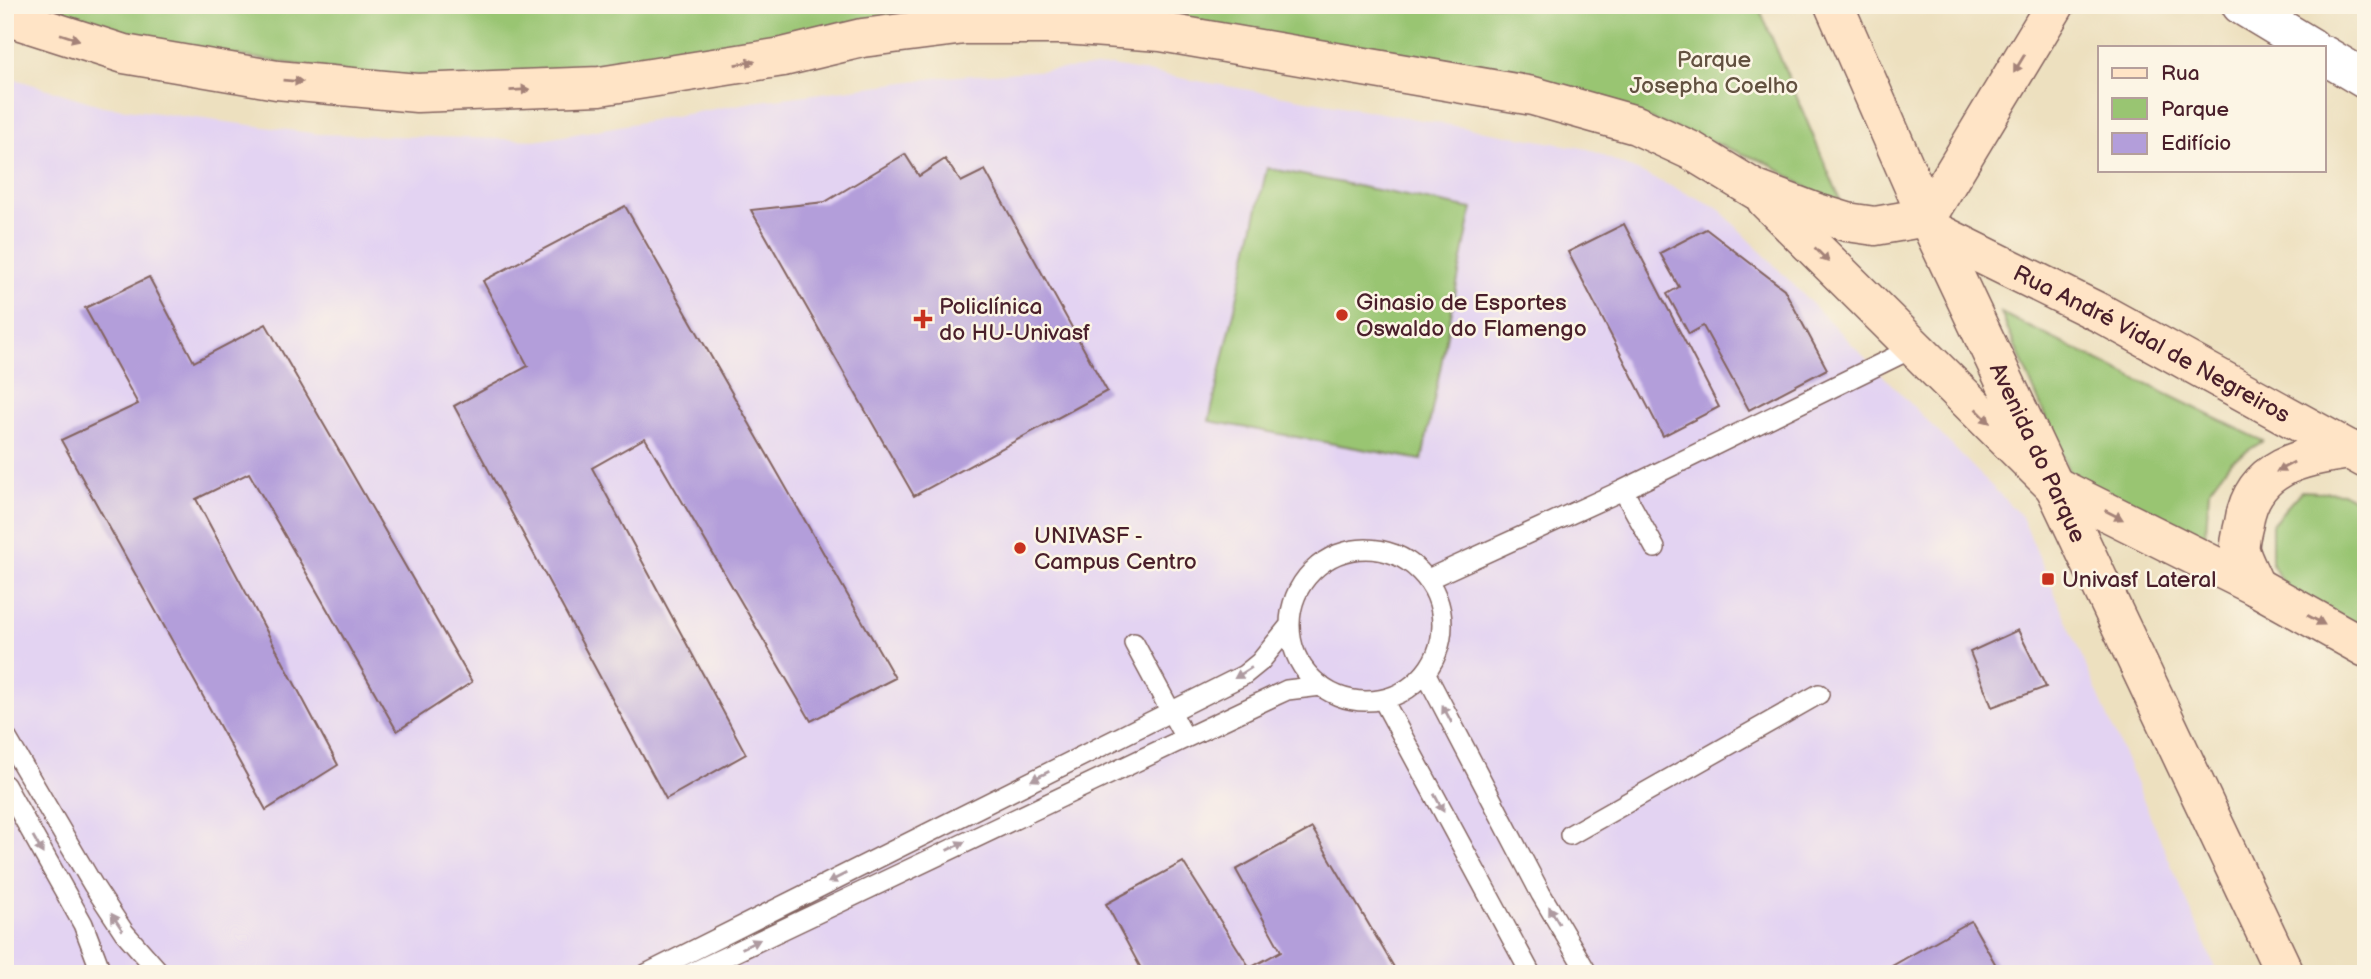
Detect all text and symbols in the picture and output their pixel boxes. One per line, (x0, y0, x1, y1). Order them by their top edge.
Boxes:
one-way arrow (60, 32, 81, 43)
park label: Parque Josepha Coelho (1630, 46, 1798, 100)
legend (2098, 46, 2326, 172)
one-way arrow (2013, 54, 2026, 73)
one-way arrow (735, 57, 757, 68)
text: Rua (2161, 61, 2200, 86)
one-way arrow (282, 76, 304, 87)
one-way arrow (509, 84, 531, 95)
text: Parque (2161, 97, 2229, 122)
text: Edifício (2161, 131, 2231, 156)
one-way arrow (1813, 247, 1830, 264)
street label: Rua André Vidal de Negreiros (2008, 259, 2295, 429)
place label: Ginasio de Esportes Oswaldo do Flamengo (1356, 289, 1587, 343)
place label: Policlínica do HU-Univasf (939, 293, 1090, 347)
marker: Ginasio de Esportes Oswaldo do Flamengo (1334, 307, 1350, 323)
marker: Policlínica do HU-Univasf (913, 309, 933, 329)
street label: Avenida do Parque (1983, 359, 2092, 547)
one-way arrow (1975, 407, 1992, 424)
one-way arrow (2275, 460, 2295, 472)
one-way arrow (2104, 510, 2124, 521)
place label: UNIVASF - Campus Centro (1034, 522, 1197, 576)
marker: UNIVASF - Campus Centro (1012, 540, 1028, 556)
place label: Univasf Lateral (2062, 566, 2216, 594)
marker: Univasf Lateral (2040, 571, 2056, 587)
one-way arrow (2306, 614, 2325, 626)
one-way arrow (1233, 667, 1253, 680)
one-way arrow (1441, 704, 1453, 724)
one-way arrow (1030, 771, 1050, 782)
one-way arrow (1433, 793, 1445, 813)
one-way arrow (33, 835, 44, 855)
one-way arrow (946, 840, 966, 851)
one-way arrow (827, 873, 847, 884)
one-way arrow (1547, 905, 1560, 924)
one-way arrow (111, 912, 124, 932)
one-way arrow (741, 938, 761, 950)

